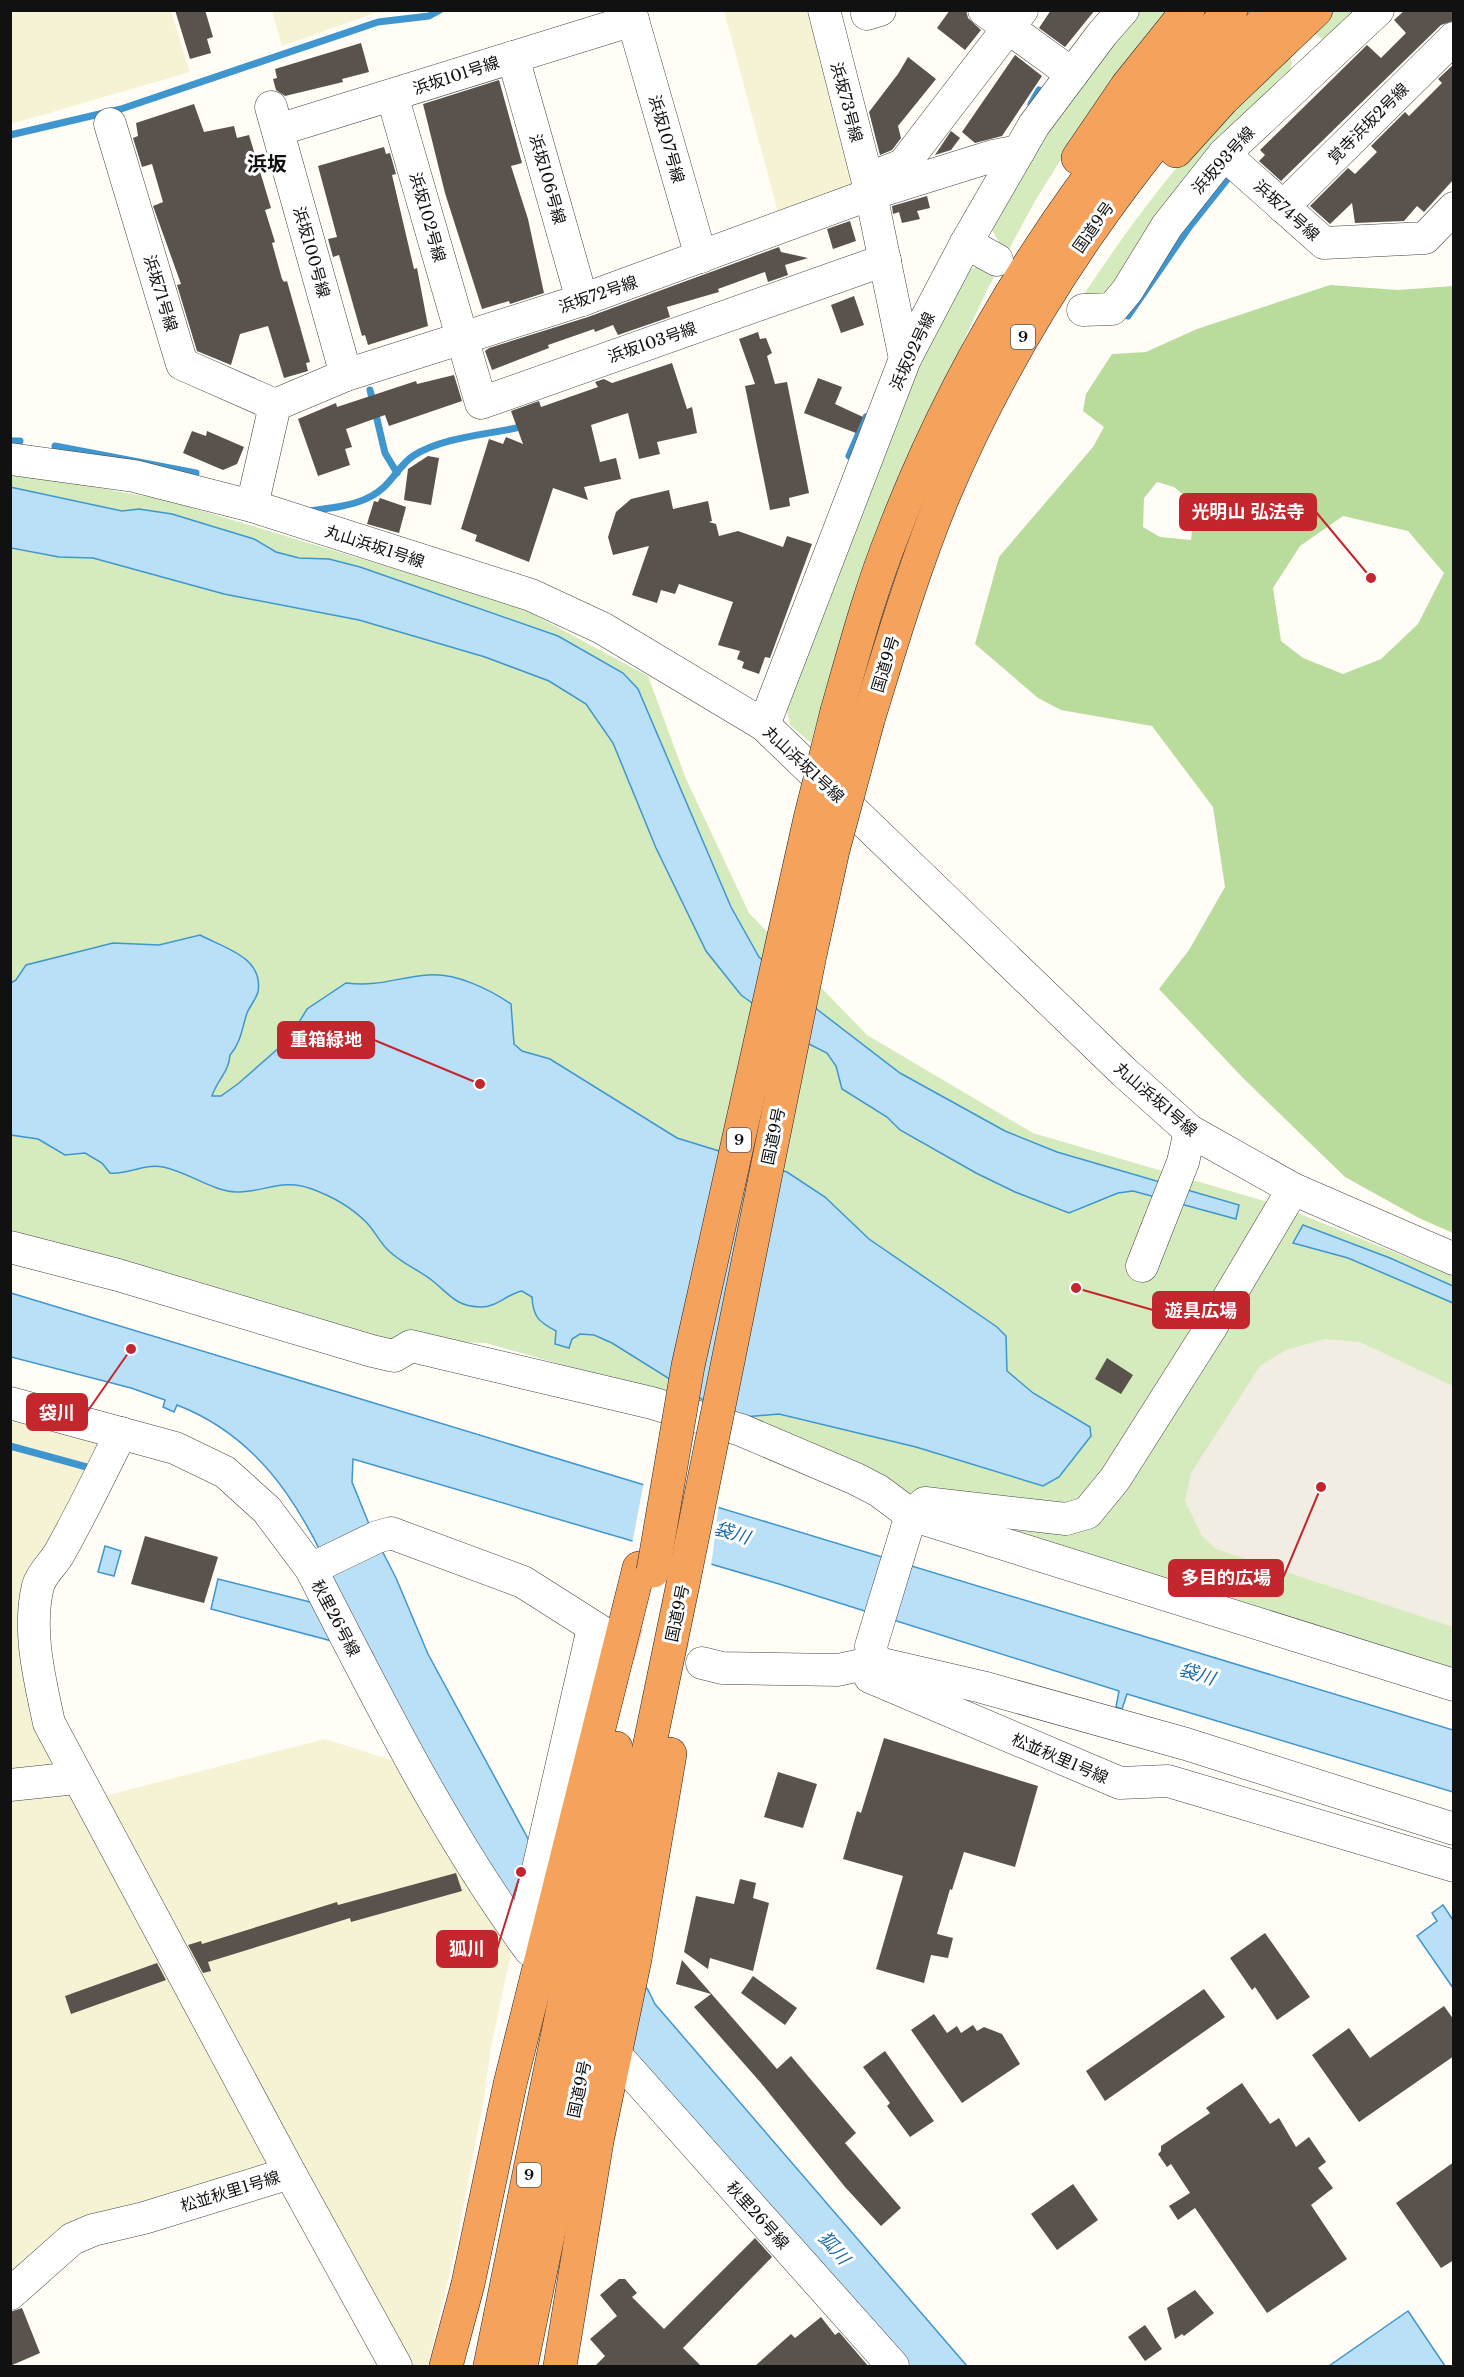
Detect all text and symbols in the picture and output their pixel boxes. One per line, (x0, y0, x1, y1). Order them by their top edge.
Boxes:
street label: 浜坂101号線 (410, 52, 502, 98)
street label: 浜坂73号線 (827, 60, 867, 144)
street label: 覚寺浜坂2号線 (1324, 79, 1412, 167)
street label: 浜坂107号線 (645, 93, 689, 185)
street label: 浜坂93号線 (1187, 122, 1259, 198)
street label: 浜坂106号線 (526, 132, 570, 226)
district label: 浜坂 (247, 152, 287, 176)
street label: 浜坂102号線 (406, 170, 450, 264)
street label: 浜坂74号線 (1250, 175, 1324, 245)
street label: 国道9号 (1068, 197, 1118, 257)
street label: 浜坂100号線 (289, 204, 335, 300)
street label: 浜坂71号線 (140, 252, 182, 334)
street label: 浜坂72号線 (556, 271, 640, 317)
street label: 浜坂92号線 (885, 309, 939, 393)
street label: 浜坂103号線 (605, 318, 699, 366)
road number: 9 (1011, 325, 1035, 349)
callout: 光明山 弘法寺 (1180, 494, 1316, 530)
text: 光明山 弘法寺 (1192, 501, 1304, 523)
street label: 丸山浜坂1号線 (323, 521, 427, 571)
street label: 国道9号 (867, 633, 903, 695)
street label: 丸山浜坂1号線 (759, 722, 849, 806)
callout: 重箱緑地 (278, 1022, 374, 1058)
text: 重箱緑地 (290, 1029, 362, 1051)
street label: 丸山浜坂1号線 (1111, 1058, 1201, 1140)
street label: 国道9号 (757, 1105, 789, 1167)
road number: 9 (727, 1128, 751, 1152)
callout: 遊具広場 (1153, 1292, 1249, 1328)
text: 遊具広場 (1165, 1300, 1237, 1322)
callout: 袋川 (27, 1394, 87, 1430)
text: 袋川 (39, 1402, 75, 1424)
water label: 袋川 (712, 1517, 754, 1549)
callout: 多目的広場 (1169, 1560, 1283, 1596)
text: 多目的広場 (1181, 1567, 1271, 1589)
street label: 秋里26号線 (307, 1576, 365, 1660)
street label: 国道9号 (661, 1582, 693, 1644)
water label: 袋川 (1177, 1658, 1219, 1690)
street label: 松並秋里1号線 (1009, 1729, 1111, 1787)
callout: 狐川 (437, 1931, 497, 1967)
text: 狐川 (449, 1938, 485, 1960)
street label: 国道9号 (563, 2058, 595, 2120)
road number: 9 (517, 2163, 541, 2187)
street label: 松並秋里1号線 (178, 2166, 282, 2216)
street label: 秋里26号線 (722, 2177, 794, 2253)
water label: 狐川 (814, 2227, 855, 2270)

